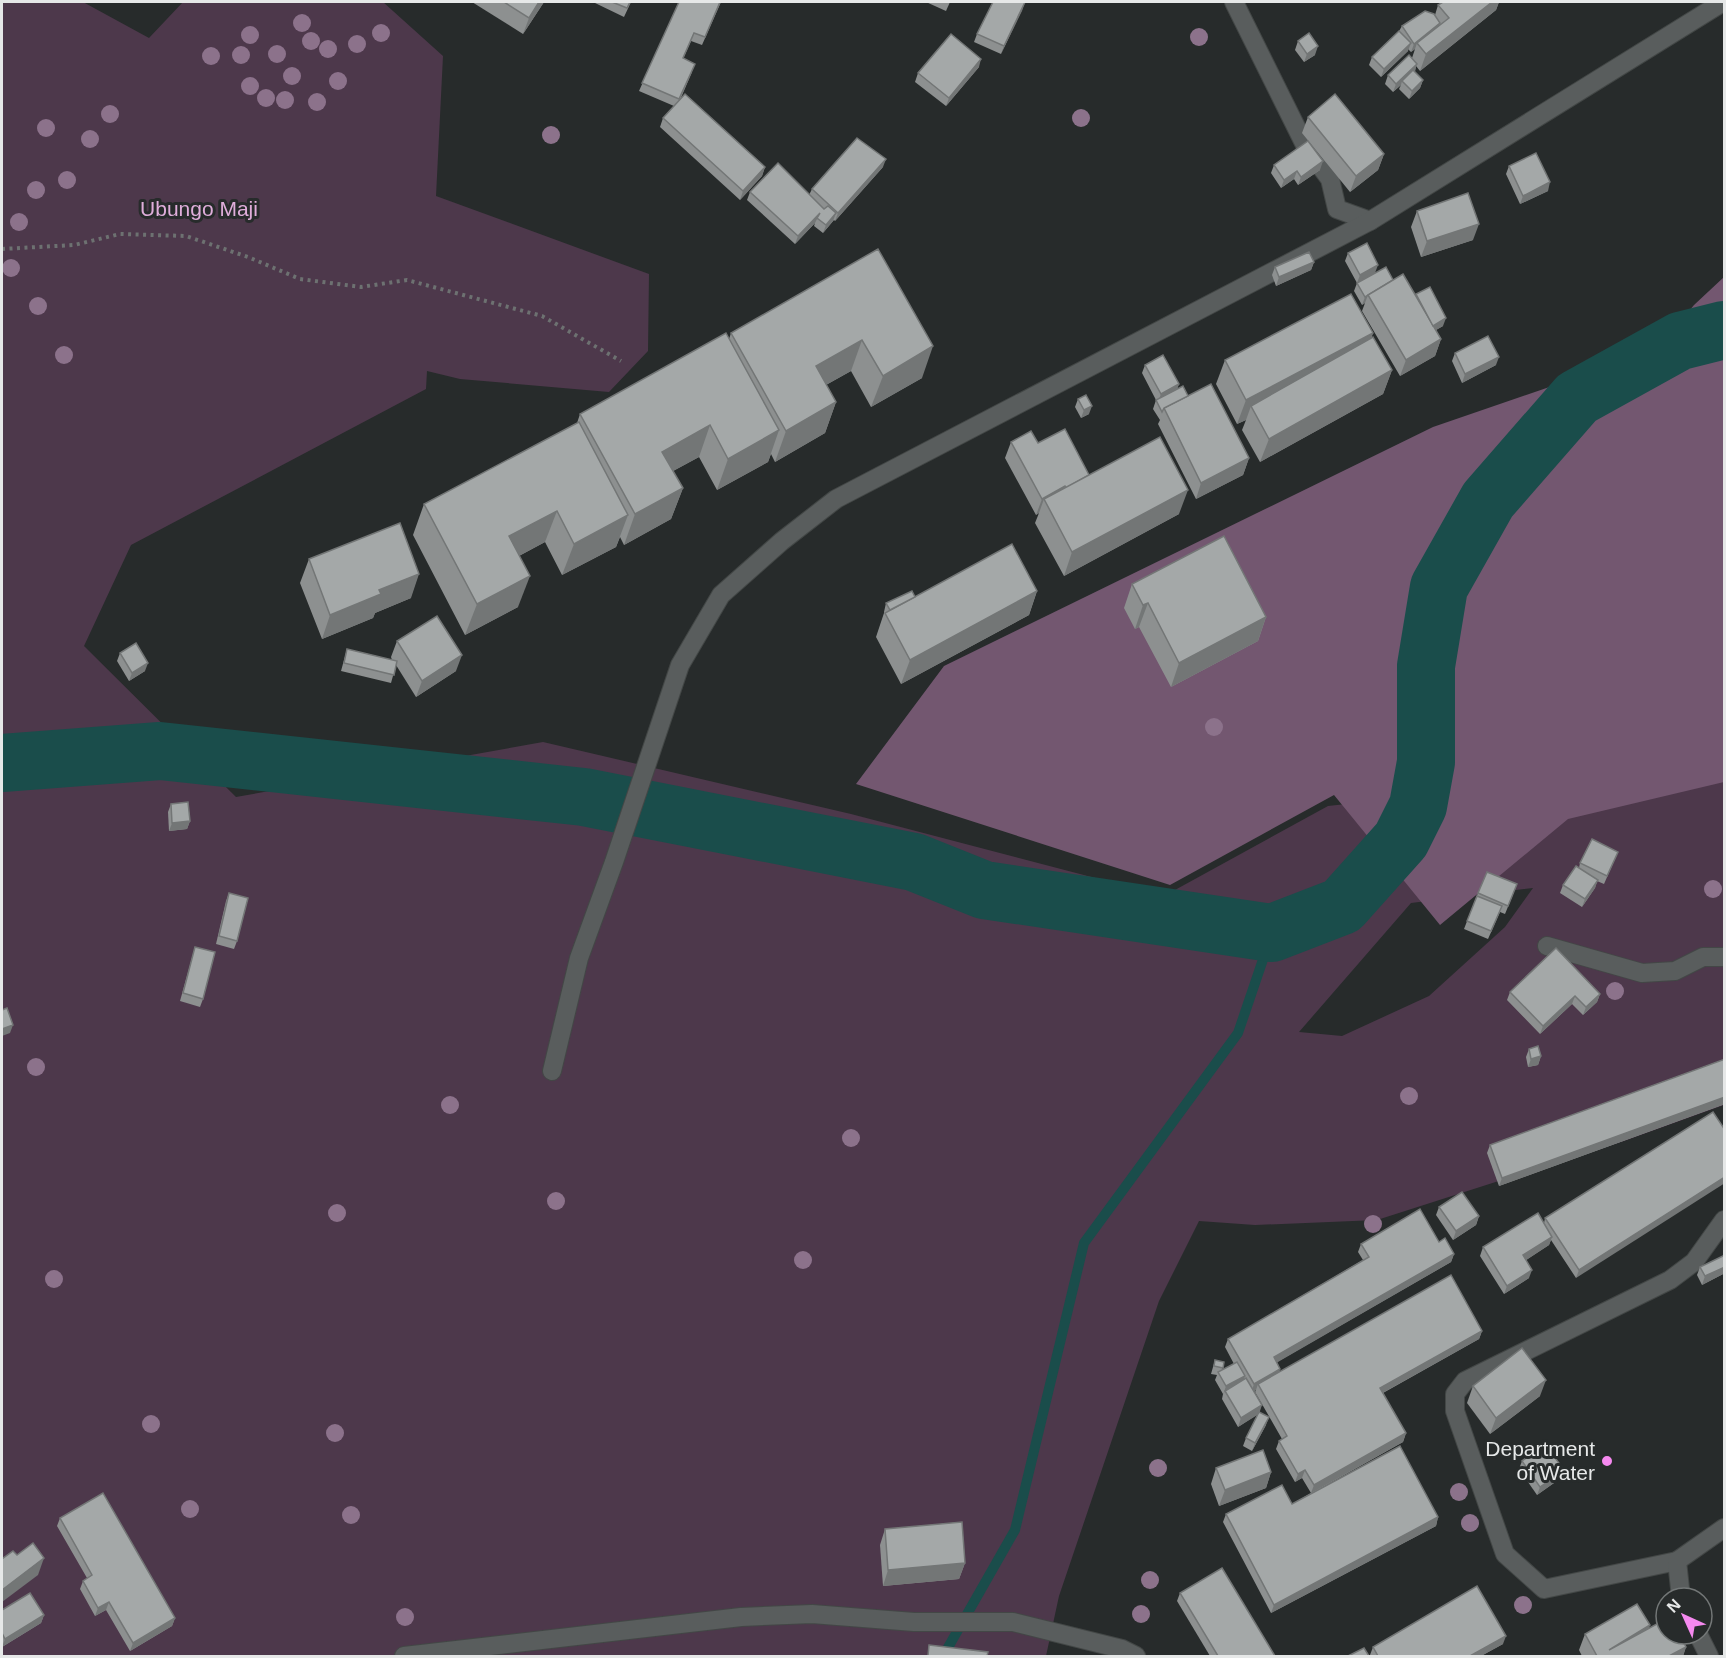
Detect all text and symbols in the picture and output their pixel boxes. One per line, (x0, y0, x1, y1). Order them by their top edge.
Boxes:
park label: Ubungo Maji (140, 197, 258, 220)
place label: Department of Water (1485, 1437, 1595, 1484)
marker: Department of Water (1600, 1454, 1614, 1468)
north arrow (1654, 1586, 1714, 1646)
text: N (1664, 1596, 1684, 1616)

